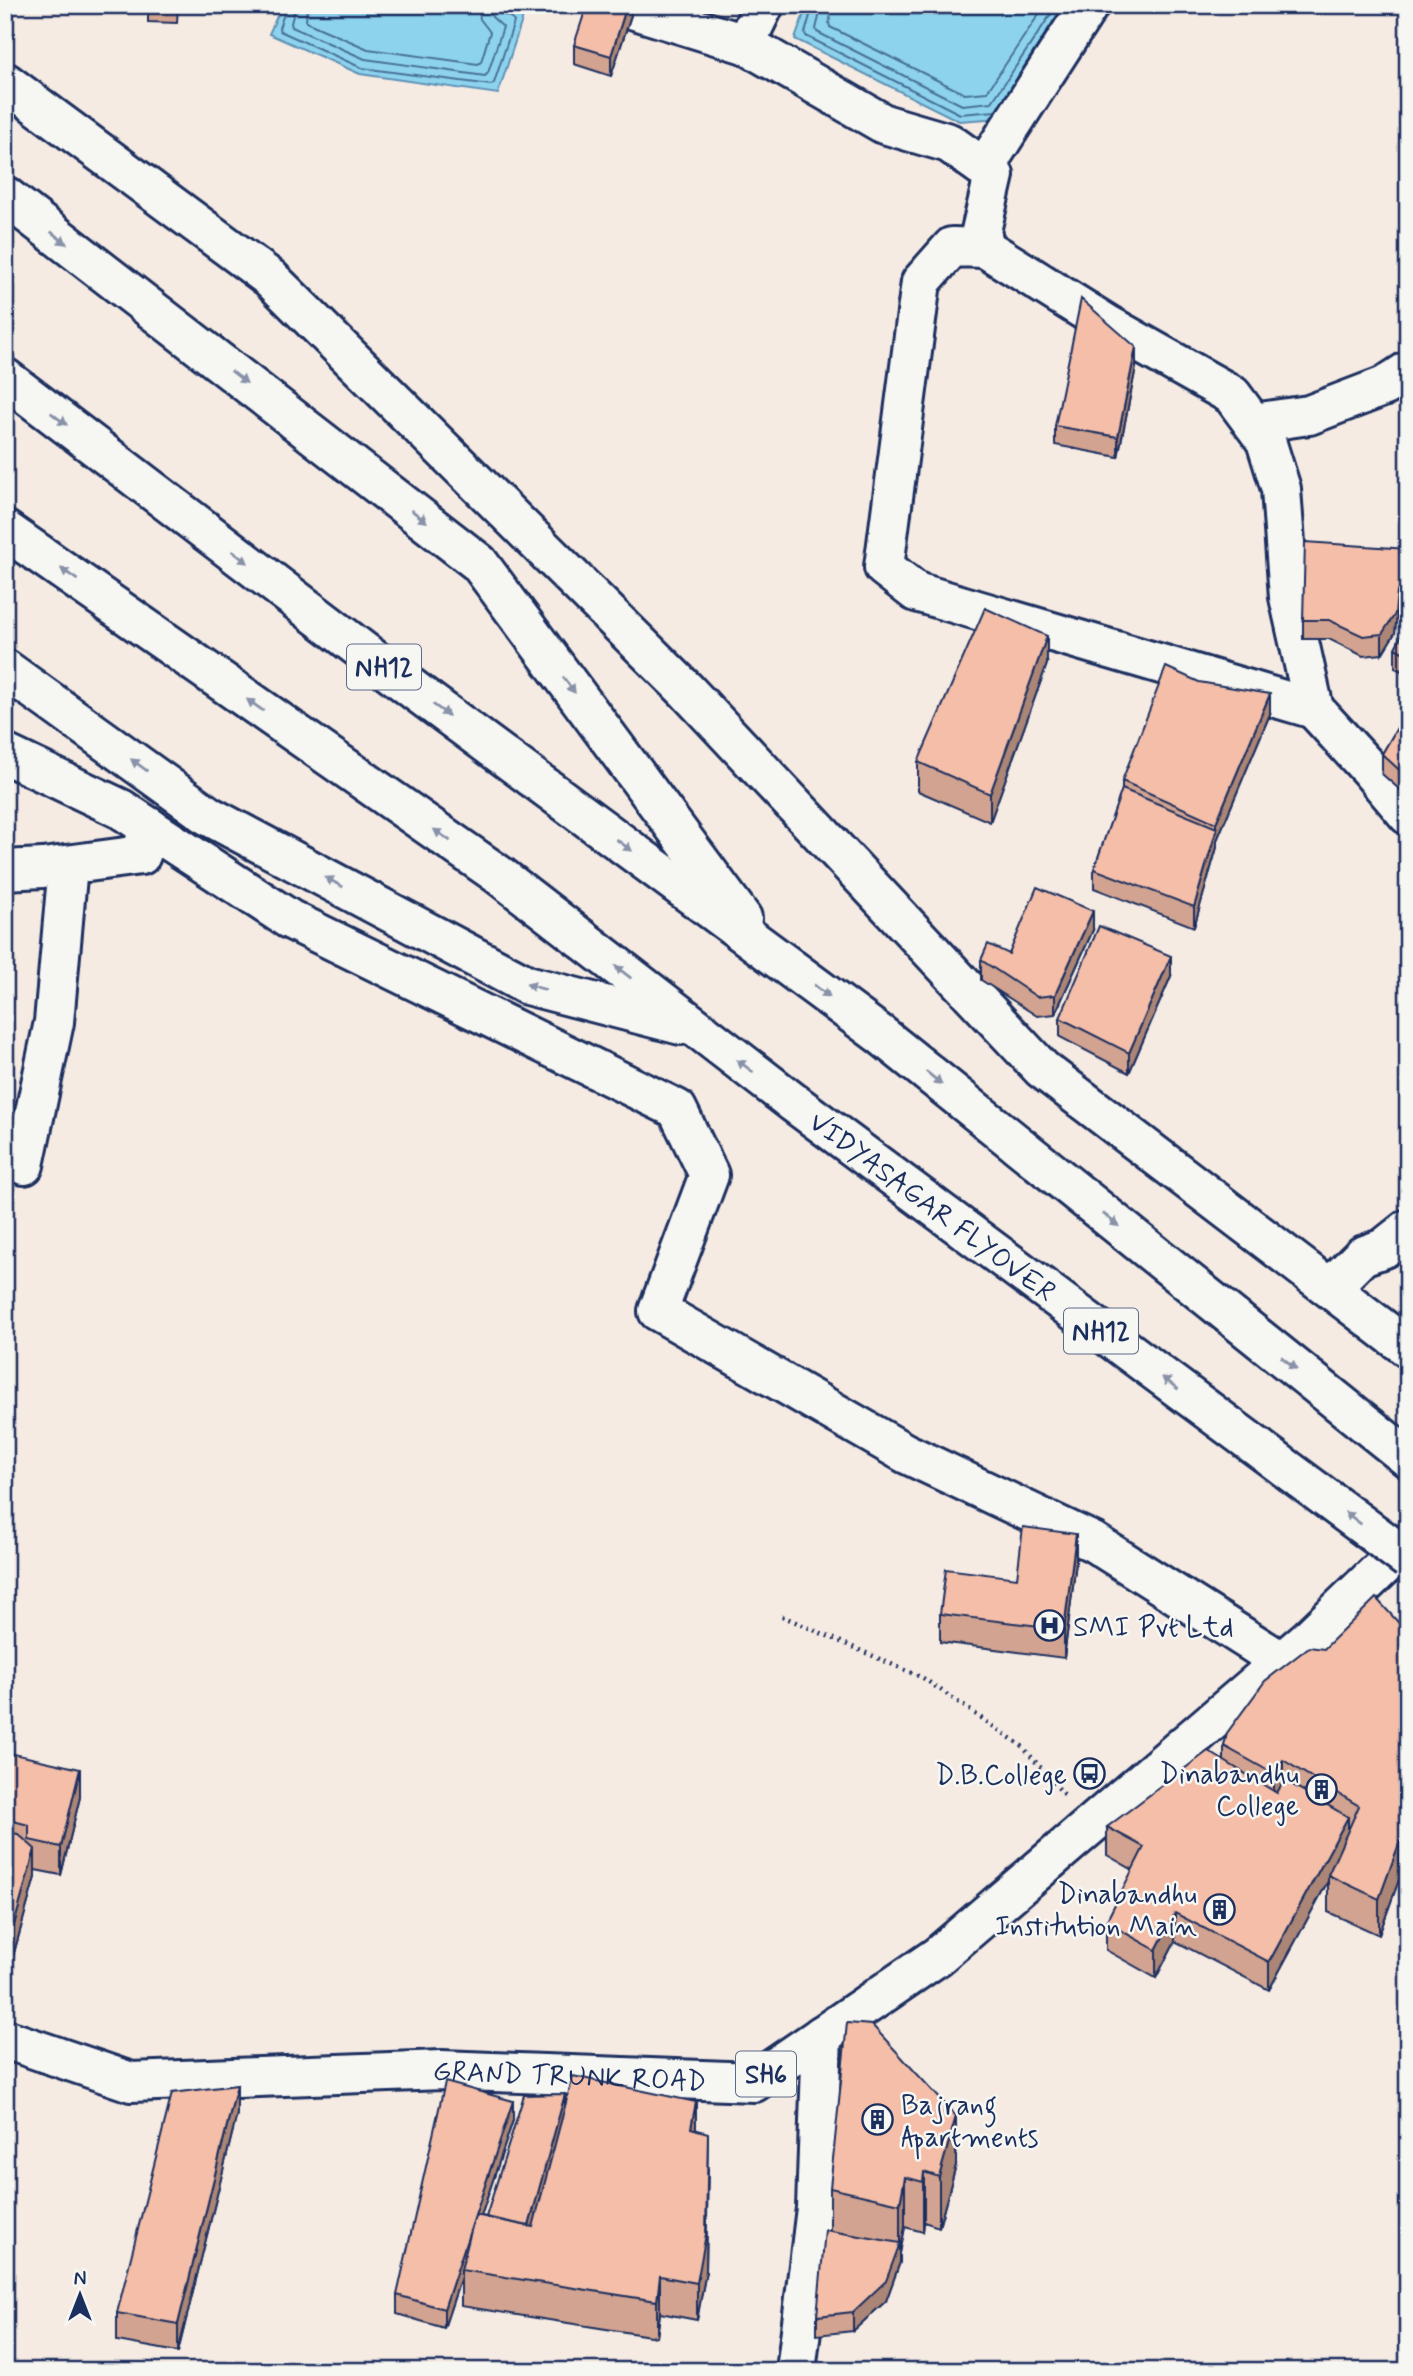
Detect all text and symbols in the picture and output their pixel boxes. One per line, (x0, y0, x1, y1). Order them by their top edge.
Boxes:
one-way arrow (50, 231, 68, 246)
one-way arrow (230, 370, 248, 384)
one-way arrow (50, 412, 68, 427)
one-way arrow (410, 509, 428, 523)
one-way arrow (231, 550, 249, 564)
one-way arrow (59, 568, 78, 581)
road number: NH12 (347, 645, 421, 690)
one-way arrow (562, 675, 577, 693)
one-way arrow (246, 698, 264, 712)
one-way arrow (432, 703, 450, 717)
one-way arrow (130, 759, 148, 773)
one-way arrow (432, 829, 451, 842)
one-way arrow (615, 838, 633, 852)
one-way arrow (324, 876, 344, 888)
one-way arrow (614, 965, 632, 979)
one-way arrow (525, 981, 546, 991)
one-way arrow (813, 984, 831, 998)
one-way arrow (736, 1059, 754, 1073)
one-way arrow (924, 1070, 942, 1085)
street label: VIDYASAGAR FLYOVER (801, 1104, 1062, 1312)
one-way arrow (1102, 1213, 1120, 1228)
road number: NH12 (1064, 1308, 1138, 1354)
one-way arrow (1279, 1355, 1297, 1370)
one-way arrow (1161, 1376, 1179, 1390)
one-way arrow (1344, 1512, 1362, 1526)
hospital icon: SMI Pvt Ltd (1033, 1609, 1067, 1643)
place label: SMI Pvt Ltd (1073, 1610, 1234, 1647)
bus stop icon: D.B.College (1073, 1757, 1107, 1791)
place label: Dinabandhu College (1160, 1757, 1299, 1826)
place label: D.B.College (935, 1758, 1067, 1795)
building icon: Dinabandhu College (1305, 1772, 1339, 1806)
place label: Dinabandhu Institution Main (995, 1877, 1197, 1946)
building icon: Dinabandhu Institution Main (1203, 1892, 1237, 1926)
road number: SH6 (736, 2052, 796, 2096)
street label: GRAND TRUNK ROAD (432, 2054, 707, 2101)
place label: Bajrang Apartments (901, 2088, 1039, 2160)
building icon: Bajrang Apartments (861, 2103, 895, 2137)
north arrow (46, 2260, 116, 2330)
text: N (74, 2267, 86, 2292)

